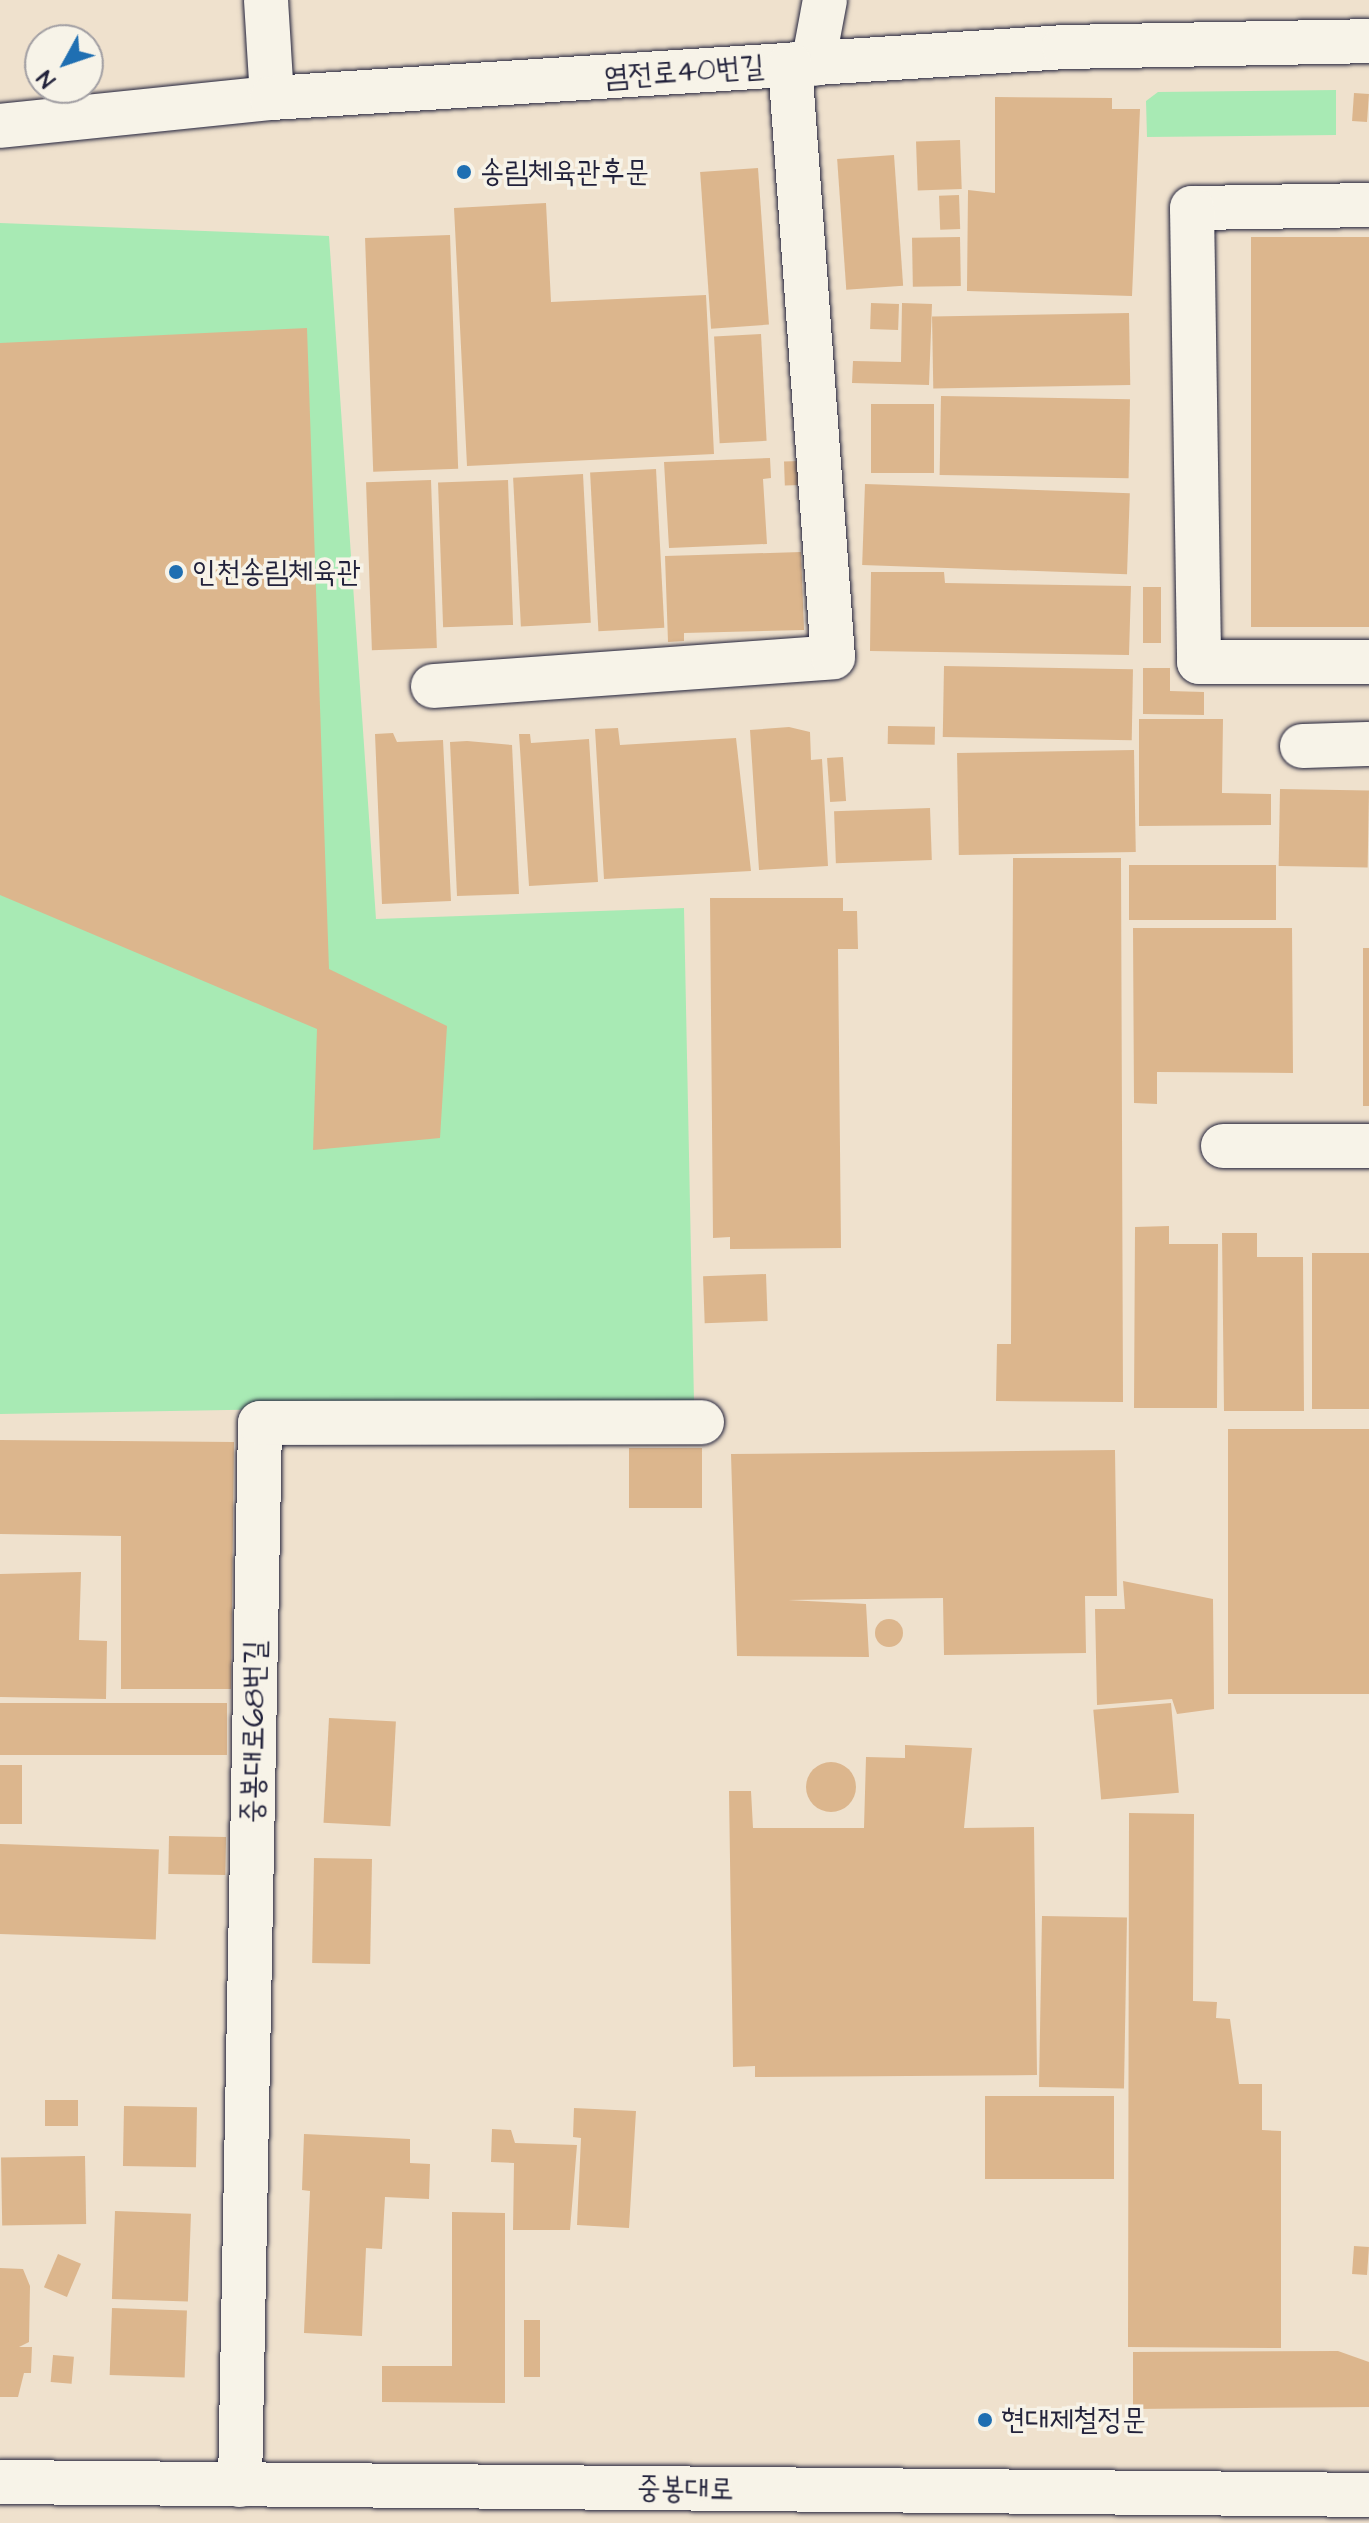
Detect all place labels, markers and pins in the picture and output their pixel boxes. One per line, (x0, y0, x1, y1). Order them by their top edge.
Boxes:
place label: 송림체육관후문 (480, 154, 649, 190)
marker: 송림체육관후문 (455, 163, 473, 181)
place label: 인천송림체육관 (192, 554, 361, 590)
marker: 인천송림체육관 (167, 563, 185, 581)
place label: 현대제철정문 (1001, 2402, 1146, 2438)
marker: 현대제철정문 (976, 2411, 994, 2429)

